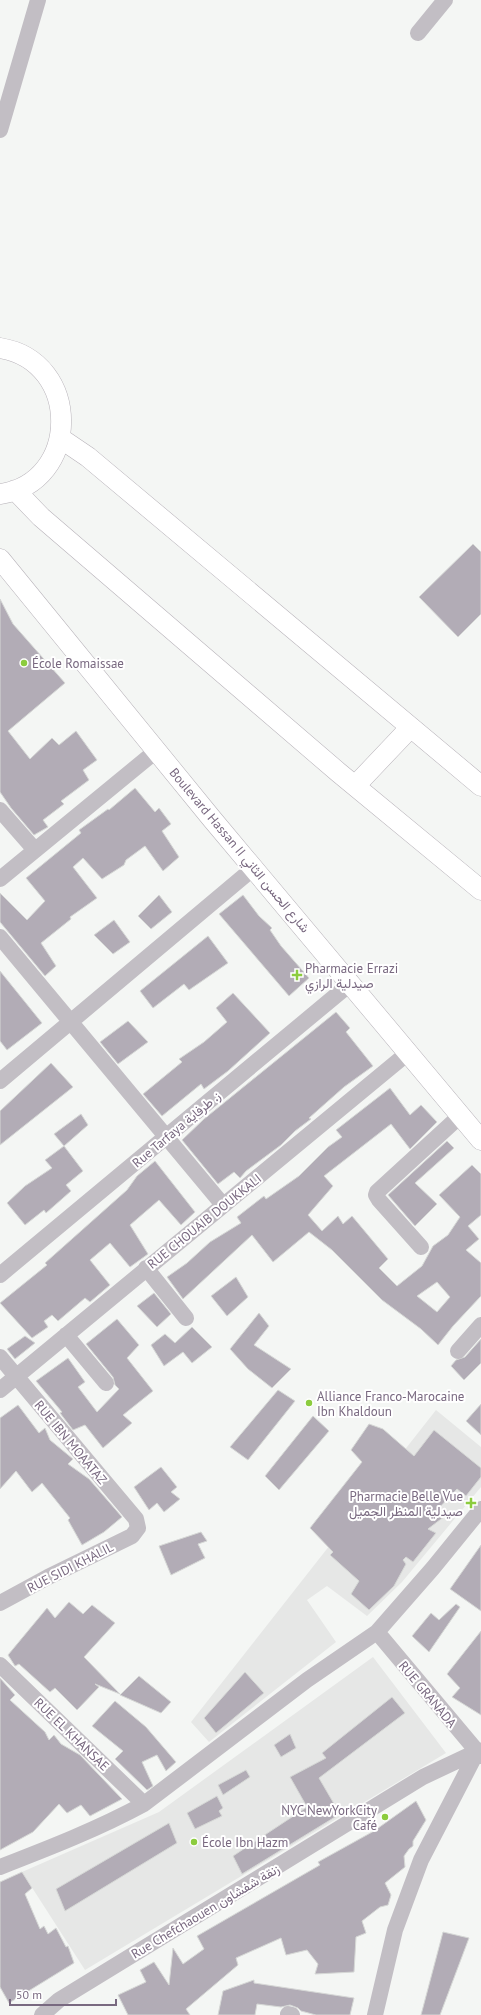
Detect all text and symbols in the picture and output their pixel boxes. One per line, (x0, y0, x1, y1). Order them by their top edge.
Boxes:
place label: École Romaissae (32, 655, 124, 672)
marker: École Romaissae (19, 658, 29, 668)
street label: Boulevard Hassan II شارع الحسن الثاني (164, 764, 314, 937)
place label: Pharmacie Errazi صيدلية الرازي (305, 960, 398, 994)
marker: Pharmacie Errazi صيدلية الرازي (292, 970, 302, 980)
street label: Rue Tarfaya ز. طرفاية (129, 1088, 224, 1171)
street label: RUE CHOUAIB DOUKKALI (144, 1170, 265, 1273)
place label: Alliance Franco-Marocaine Ibn Khaldoun (317, 1388, 464, 1420)
street label: RUE IBN MOAATAZ (31, 1397, 111, 1488)
marker: Alliance Franco-Marocaine Ibn Khaldoun (304, 1398, 314, 1408)
place label: Pharmacie Belle Vue صيدلية المنظر الجميل (349, 1488, 463, 1520)
marker: Pharmacie Belle Vue صيدلية المنظر الجميل (466, 1498, 476, 1508)
street label: RUE SIDI KHALIL (24, 1538, 116, 1596)
street label: RUE GRANADA (395, 1658, 461, 1731)
street label: RUE EL KHANSAE (31, 1694, 113, 1774)
place label: NYC NewYorkCity Café (281, 1802, 377, 1834)
marker: NYC NewYorkCity Café (380, 1812, 390, 1822)
place label: École Ibn Hazm (202, 1834, 288, 1851)
marker: École Ibn Hazm (189, 1837, 199, 1847)
street label: Rue Chefchaouen زنقة شفشاون (128, 1860, 283, 1963)
scale bar (10, 1981, 116, 2007)
text: 50 m (16, 1987, 42, 2002)

